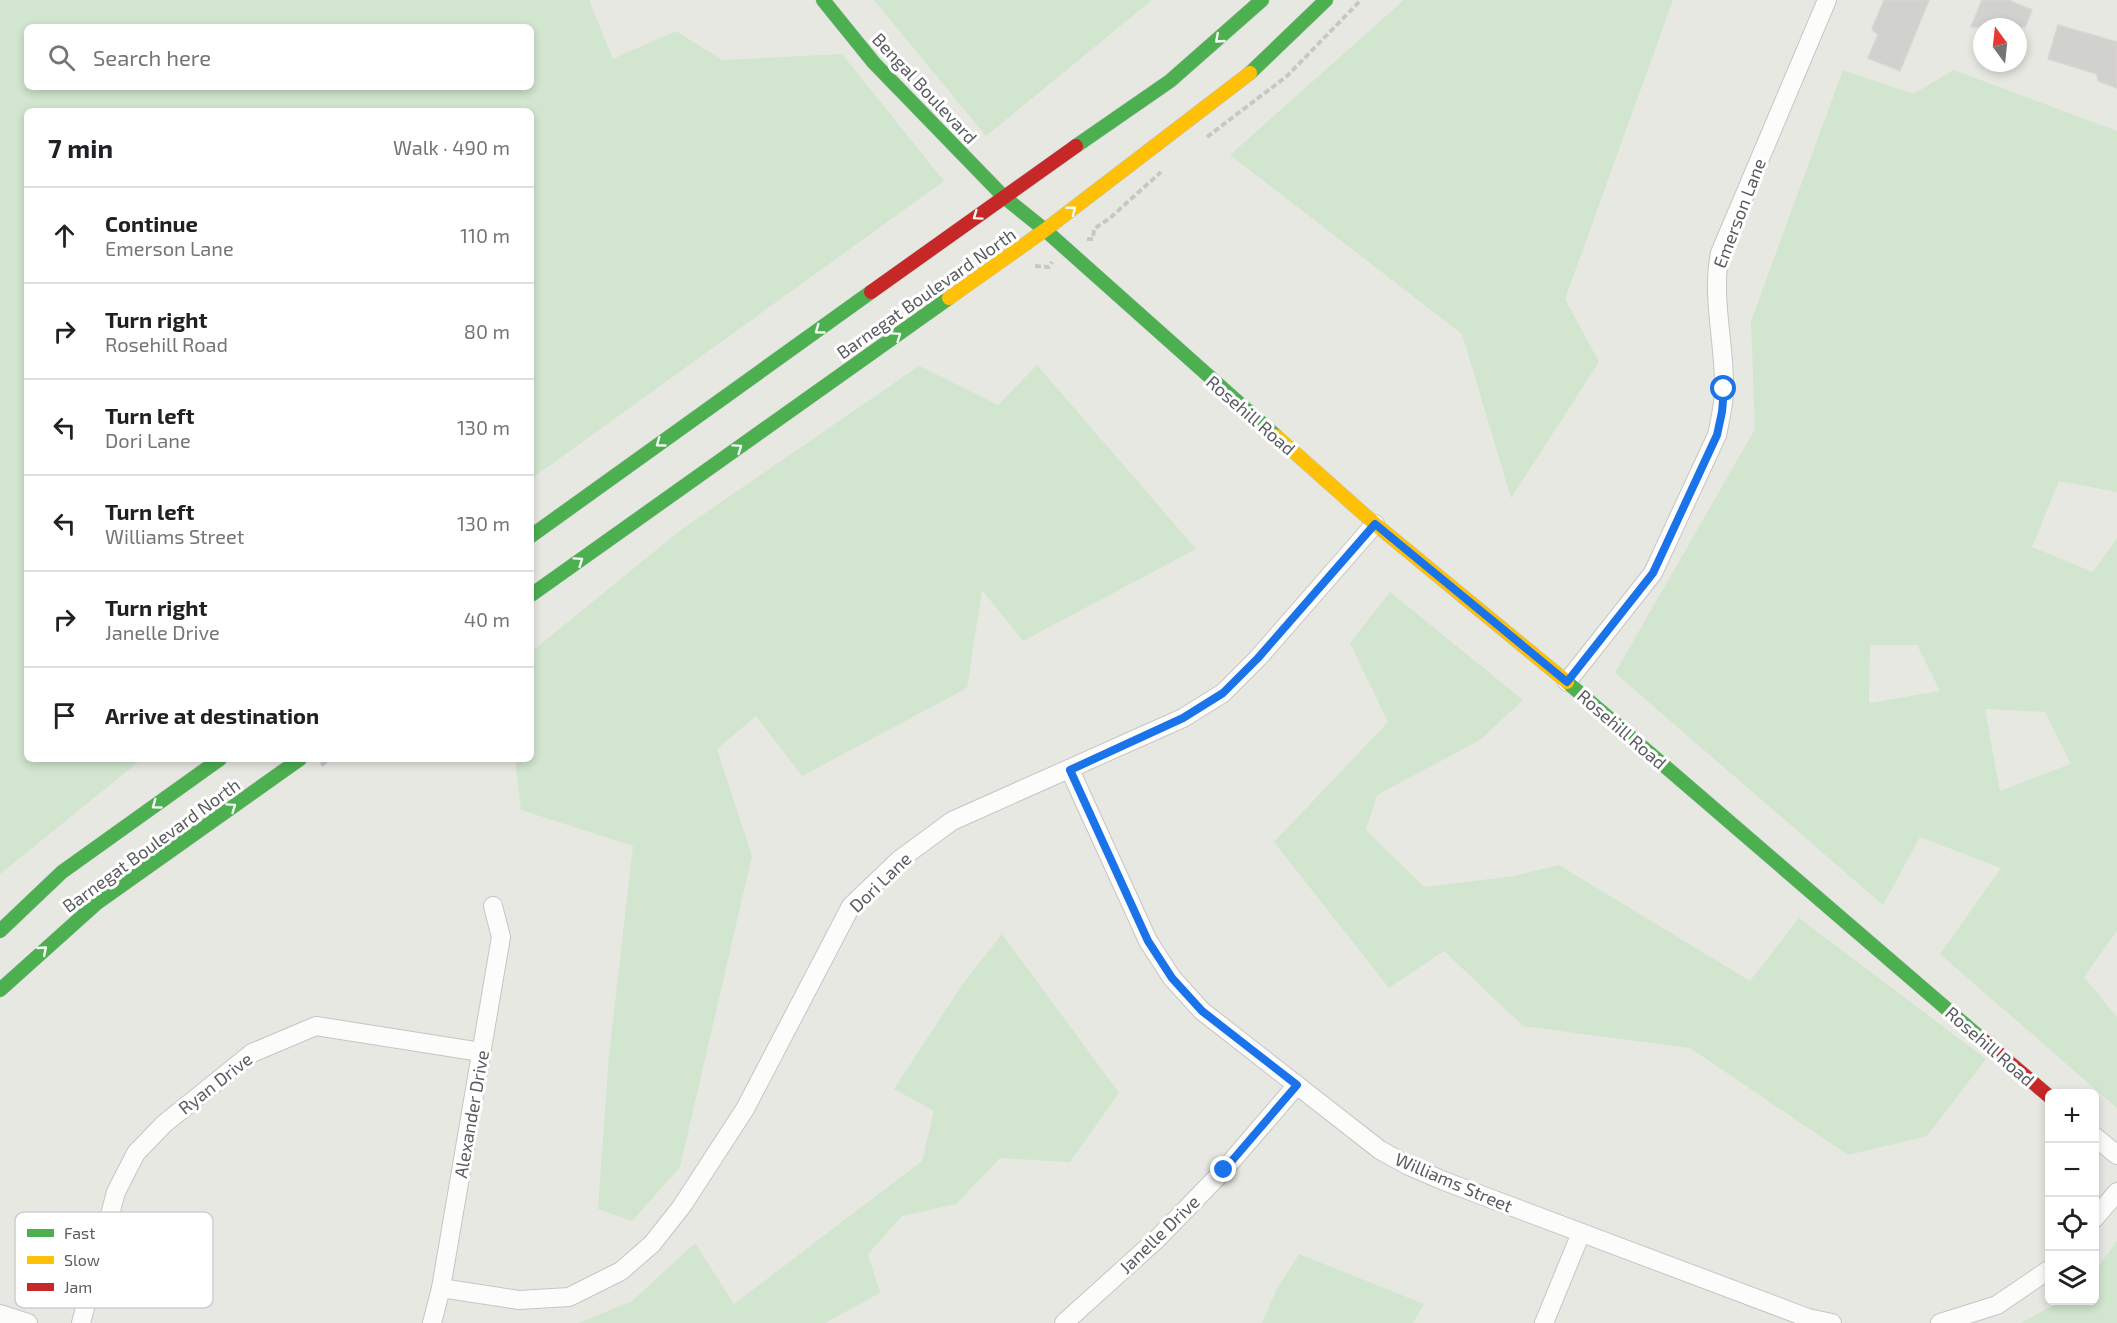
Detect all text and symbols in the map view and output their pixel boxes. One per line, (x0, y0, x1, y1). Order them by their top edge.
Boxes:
north arrow (1973, 18, 2027, 72)
search box (24, 24, 534, 90)
street label: Bengal Boulevard (868, 28, 982, 148)
one-way arrow (1215, 32, 1226, 43)
icon: search (45, 41, 78, 74)
text: Search here (93, 44, 211, 70)
text: 7 min (48, 132, 113, 163)
text: Walk · 490 m (393, 135, 510, 159)
street label: Emerson Lane (1708, 155, 1770, 271)
one-way arrow (1066, 206, 1077, 217)
one-way arrow (973, 209, 984, 220)
text: Continue (105, 210, 198, 236)
icon: ahead (48, 219, 81, 252)
text: 110 m (460, 223, 510, 247)
street label: Barnegat Boulevard North (832, 223, 1020, 363)
text: Emerson Lane (105, 236, 234, 260)
text: Turn right (105, 306, 207, 332)
icon: right (48, 315, 81, 348)
text: 80 m (464, 319, 510, 343)
one-way arrow (814, 323, 825, 334)
text: Rosehill Road (105, 332, 228, 356)
one-way arrow (890, 332, 901, 343)
street label: Rosehill Road (1202, 370, 1300, 460)
route start (1710, 375, 1736, 401)
text: Turn left (105, 402, 194, 428)
icon: left (48, 411, 81, 444)
text: 130 m (457, 415, 510, 439)
text: Dori Lane (105, 428, 191, 452)
one-way arrow (656, 436, 667, 447)
one-way arrow (731, 444, 742, 455)
text: Turn left (105, 498, 194, 524)
icon: left (48, 507, 81, 540)
text: 130 m (457, 511, 510, 535)
text: Williams Street (105, 524, 244, 548)
one-way arrow (572, 557, 583, 568)
text: Turn right (105, 594, 207, 620)
icon: right (48, 603, 81, 636)
text: 40 m (464, 607, 510, 631)
text: Janelle Drive (105, 620, 220, 644)
street label: Rosehill Road (1573, 684, 1671, 774)
icon: arrive (48, 699, 81, 732)
text: Arrive at destination (105, 702, 319, 728)
street label: Barnegat Boulevard North (58, 773, 244, 917)
one-way arrow (151, 798, 162, 809)
one-way arrow (225, 803, 236, 814)
street label: Dori Lane (845, 847, 915, 917)
one-way arrow (36, 946, 47, 957)
street label: Rosehill Road (1941, 1001, 2039, 1091)
street label: Ryan Drive (174, 1047, 256, 1119)
street label: Alexander Drive (449, 1048, 493, 1180)
map controls (2045, 1089, 2099, 1305)
button: + (2045, 1089, 2099, 1143)
button: − (2045, 1143, 2099, 1197)
street label: Williams Street (1392, 1147, 1516, 1217)
route end (1210, 1156, 1236, 1182)
street label: Janelle Drive (1114, 1190, 1204, 1278)
button: locate (2045, 1197, 2099, 1251)
legend (15, 1212, 213, 1308)
text: Fast (64, 1223, 95, 1242)
text: Slow (64, 1250, 100, 1269)
button: layers (2045, 1251, 2099, 1305)
text: Jam (64, 1277, 92, 1296)

